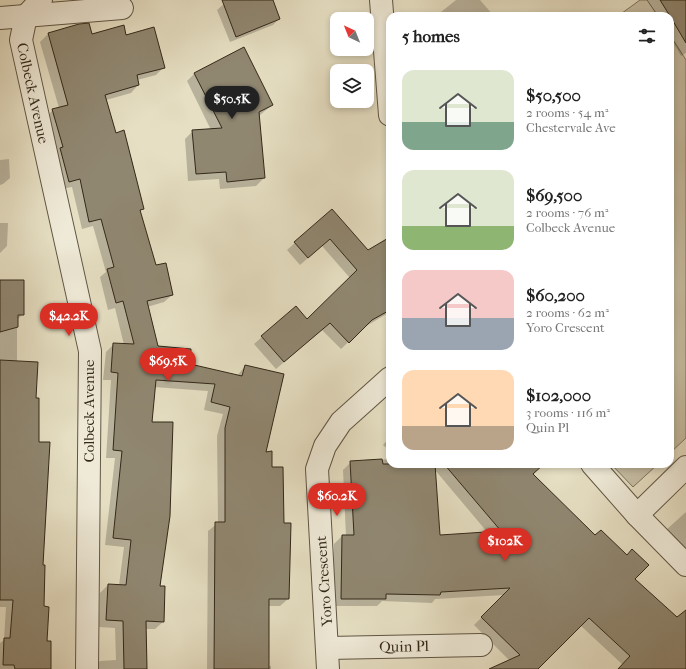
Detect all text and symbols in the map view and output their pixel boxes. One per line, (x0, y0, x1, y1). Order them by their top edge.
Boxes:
north arrow (330, 12, 374, 56)
map controls (330, 12, 374, 108)
icon: filters (636, 25, 658, 47)
text: 5 homes (402, 26, 460, 46)
street label: Colbeck Avenue (13, 41, 53, 146)
button: layers (330, 64, 374, 108)
text: $50,500 (526, 85, 581, 105)
pin: $50.5K (199, 86, 265, 120)
icon: home (434, 86, 482, 134)
text: $50.5K (214, 91, 250, 106)
text: 2 rooms · 54 m² (526, 105, 608, 120)
text: Chestervale Ave (526, 120, 616, 135)
text: $69,500 (526, 185, 582, 205)
icon: home (434, 186, 482, 234)
text: 2 rooms · 76 m² (526, 205, 608, 220)
text: Colbeck Avenue (526, 220, 615, 235)
text: $60,200 (526, 285, 585, 305)
icon: home (434, 286, 482, 334)
pin: $42.2K (36, 303, 102, 337)
text: 2 rooms · 62 m² (526, 305, 609, 320)
text: $42.2K (49, 308, 89, 323)
text: Yoro Crescent (526, 320, 605, 335)
pin: $69.5K (135, 348, 201, 382)
text: $69.5K (149, 353, 187, 368)
street label: Colbeck Avenue (80, 359, 98, 462)
text: $102,000 (526, 385, 591, 405)
icon: home (434, 386, 482, 434)
text: 3 rooms · 116 m² (526, 405, 610, 420)
text: Quin Pl (526, 420, 569, 435)
pin: $60.2K (304, 483, 370, 517)
text: $60.2K (317, 488, 357, 503)
pin: $102K (477, 528, 533, 562)
text: $102K (487, 533, 523, 548)
street label: Yoro Crescent (312, 534, 336, 628)
street label: Quin Pl (379, 637, 429, 656)

